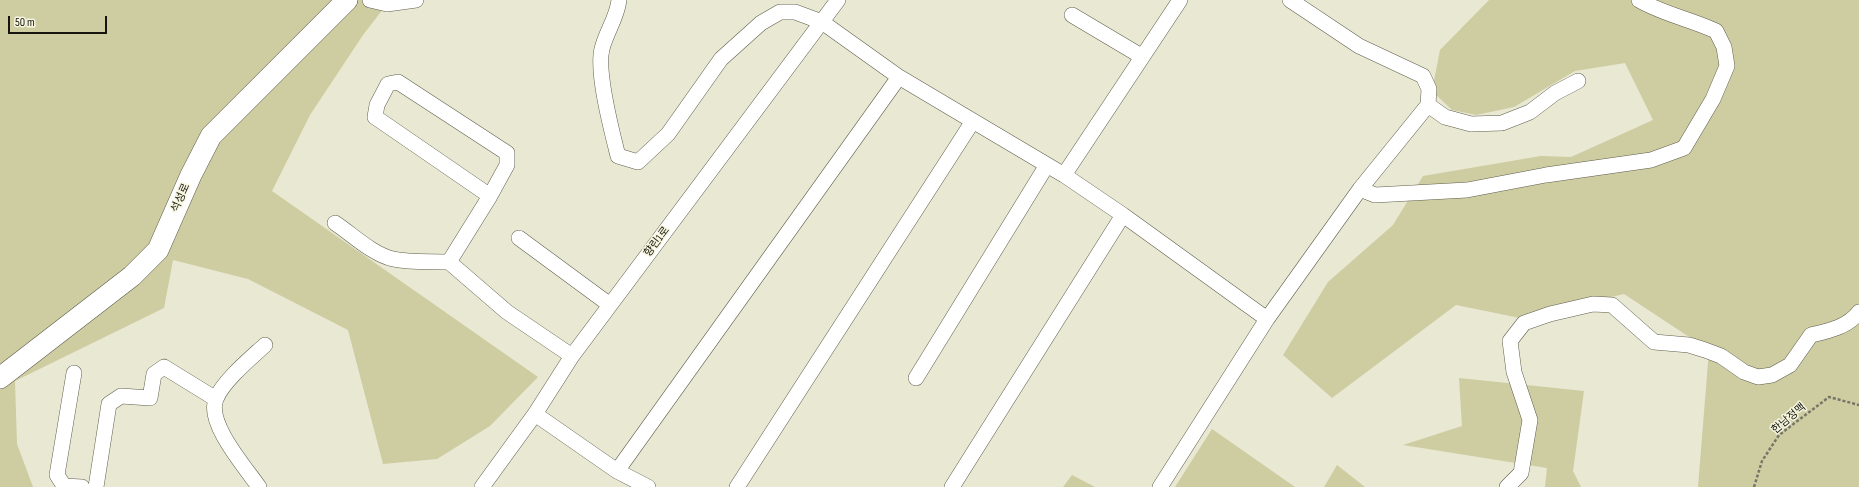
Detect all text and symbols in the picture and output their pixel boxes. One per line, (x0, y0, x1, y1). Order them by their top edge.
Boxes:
scale bar (10, 8, 109, 34)
text: 50 m (15, 15, 35, 30)
street label: 석성로 (169, 181, 193, 215)
street label: 향린1로 (641, 224, 673, 260)
street label: 한남정맥 (1769, 401, 1809, 437)

